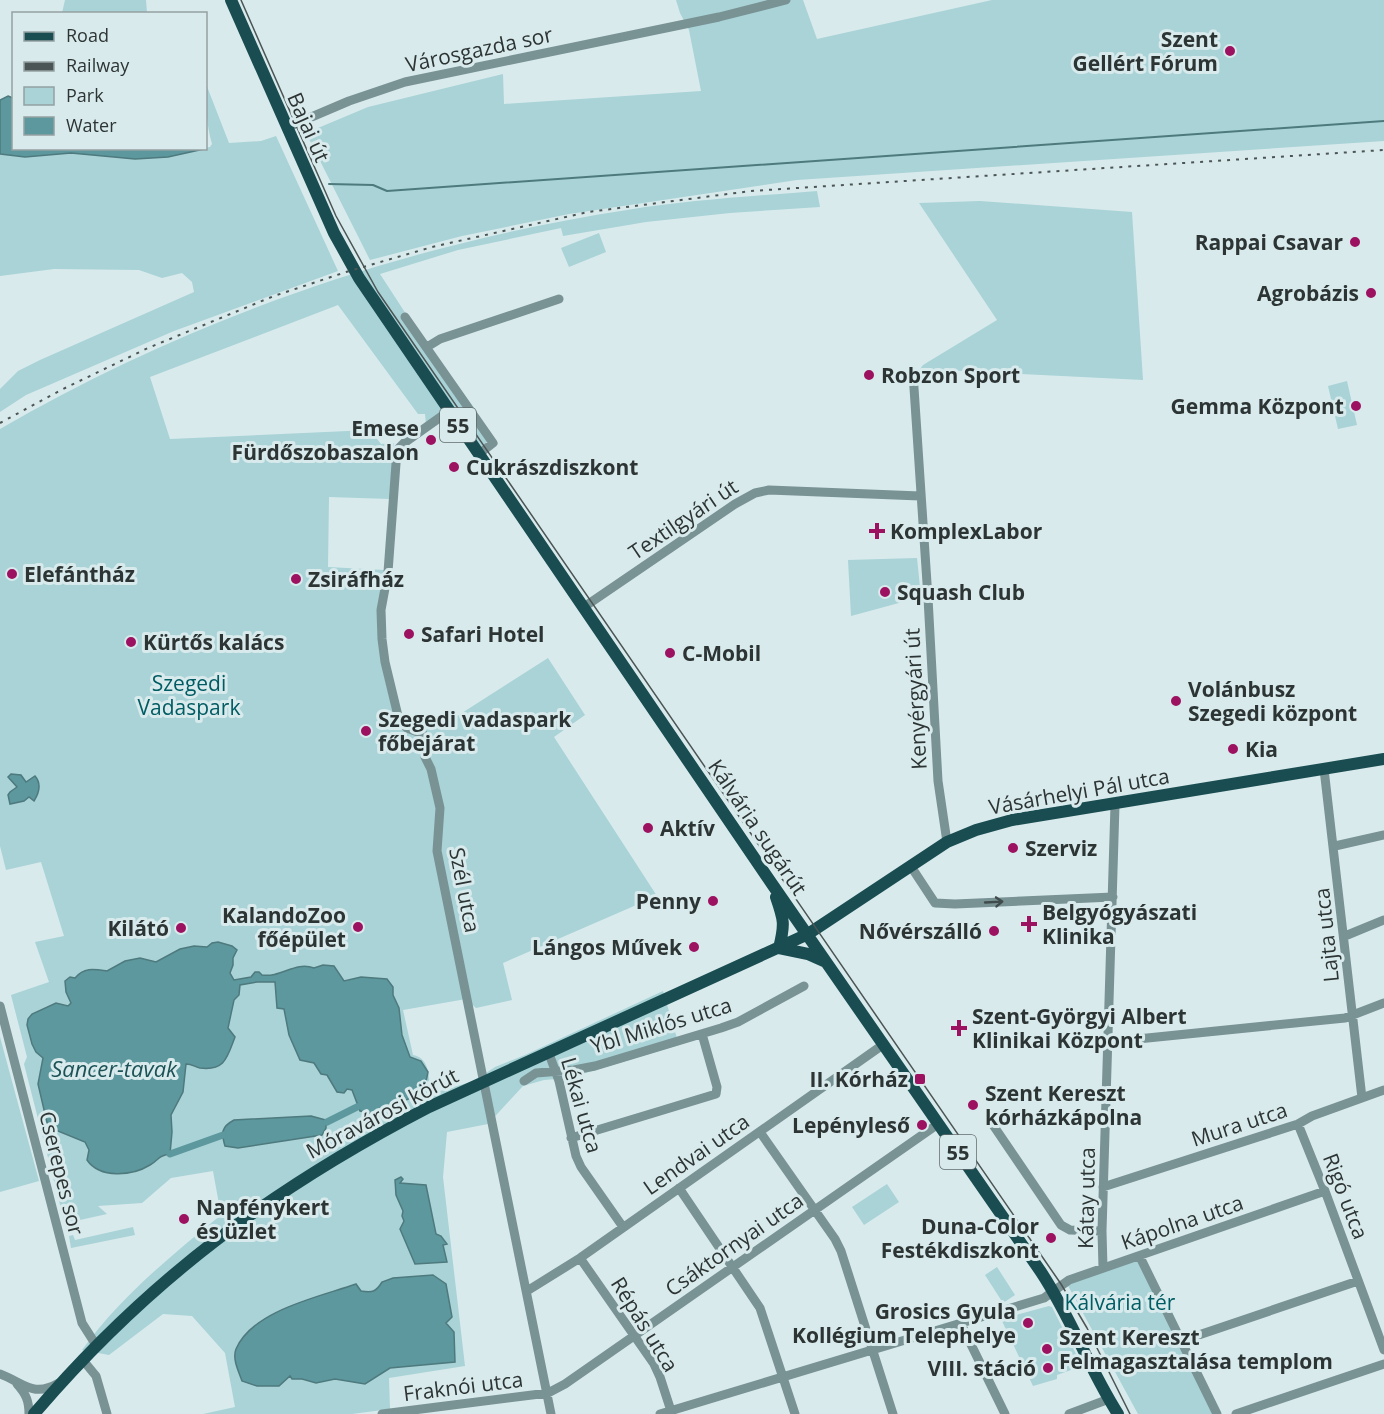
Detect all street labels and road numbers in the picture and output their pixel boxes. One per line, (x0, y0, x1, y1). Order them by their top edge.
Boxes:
street label: Városgazda sor (403, 20, 555, 78)
street label: Bajai út (281, 88, 337, 166)
road number: 55 (440, 408, 476, 442)
street label: Textilgyári út (623, 472, 743, 566)
street label: Kenyérgyári út (897, 627, 933, 771)
street label: Kálvária sugárút (702, 754, 814, 900)
street label: Vásárhelyi Pál utca (987, 761, 1171, 821)
street label: Szél utca (443, 845, 487, 935)
street label: Lajta utca (1307, 886, 1345, 984)
street label: Ybl Miklós utca (587, 990, 735, 1060)
street label: Lékai utca (555, 1054, 609, 1156)
street label: Móravárosi körút (301, 1061, 463, 1165)
street label: Mura utca (1187, 1095, 1291, 1153)
street label: Lendvai utca (637, 1107, 755, 1201)
street label: Cserepes sor (33, 1108, 91, 1238)
road number: 55 (940, 1135, 976, 1169)
street label: Kátay utca (1071, 1147, 1101, 1249)
street label: Rigó utca (1317, 1149, 1375, 1243)
street label: Csáktornyai utca (659, 1186, 809, 1302)
street label: Kápolna utca (1117, 1188, 1247, 1256)
street label: Répás utca (605, 1271, 685, 1377)
street label: Fraknói utca (402, 1365, 524, 1407)

